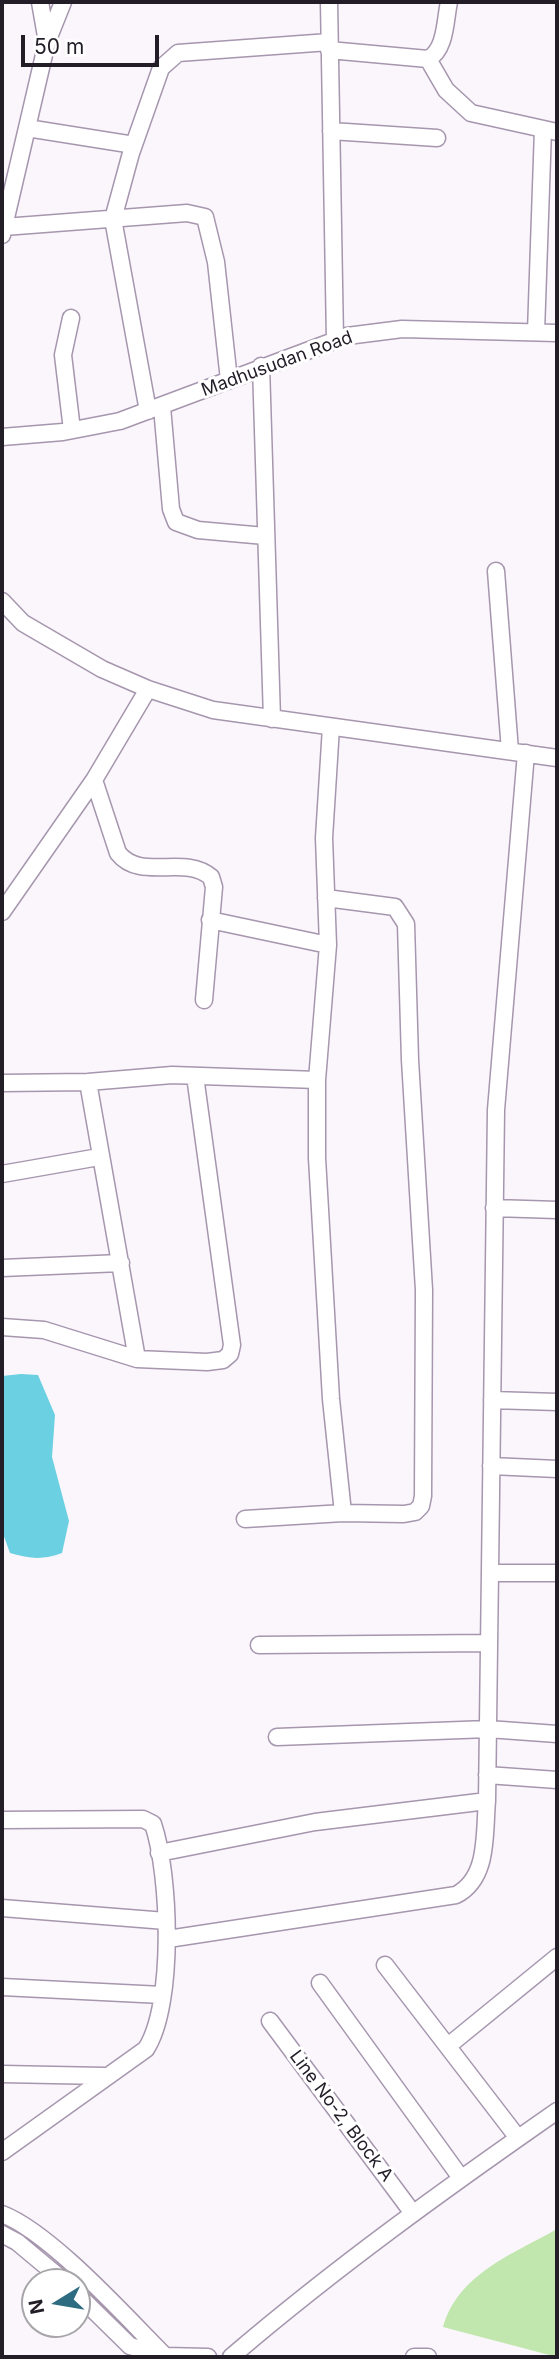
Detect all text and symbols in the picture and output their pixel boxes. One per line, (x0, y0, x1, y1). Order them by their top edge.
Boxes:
scale bar (24, 21, 163, 65)
text: 50 m (34, 34, 84, 59)
street label: Madhusudan Road (199, 327, 355, 401)
street label: Line No-2, Block A (285, 2046, 397, 2186)
north arrow (21, 2268, 91, 2338)
text: N (24, 2297, 50, 2316)

